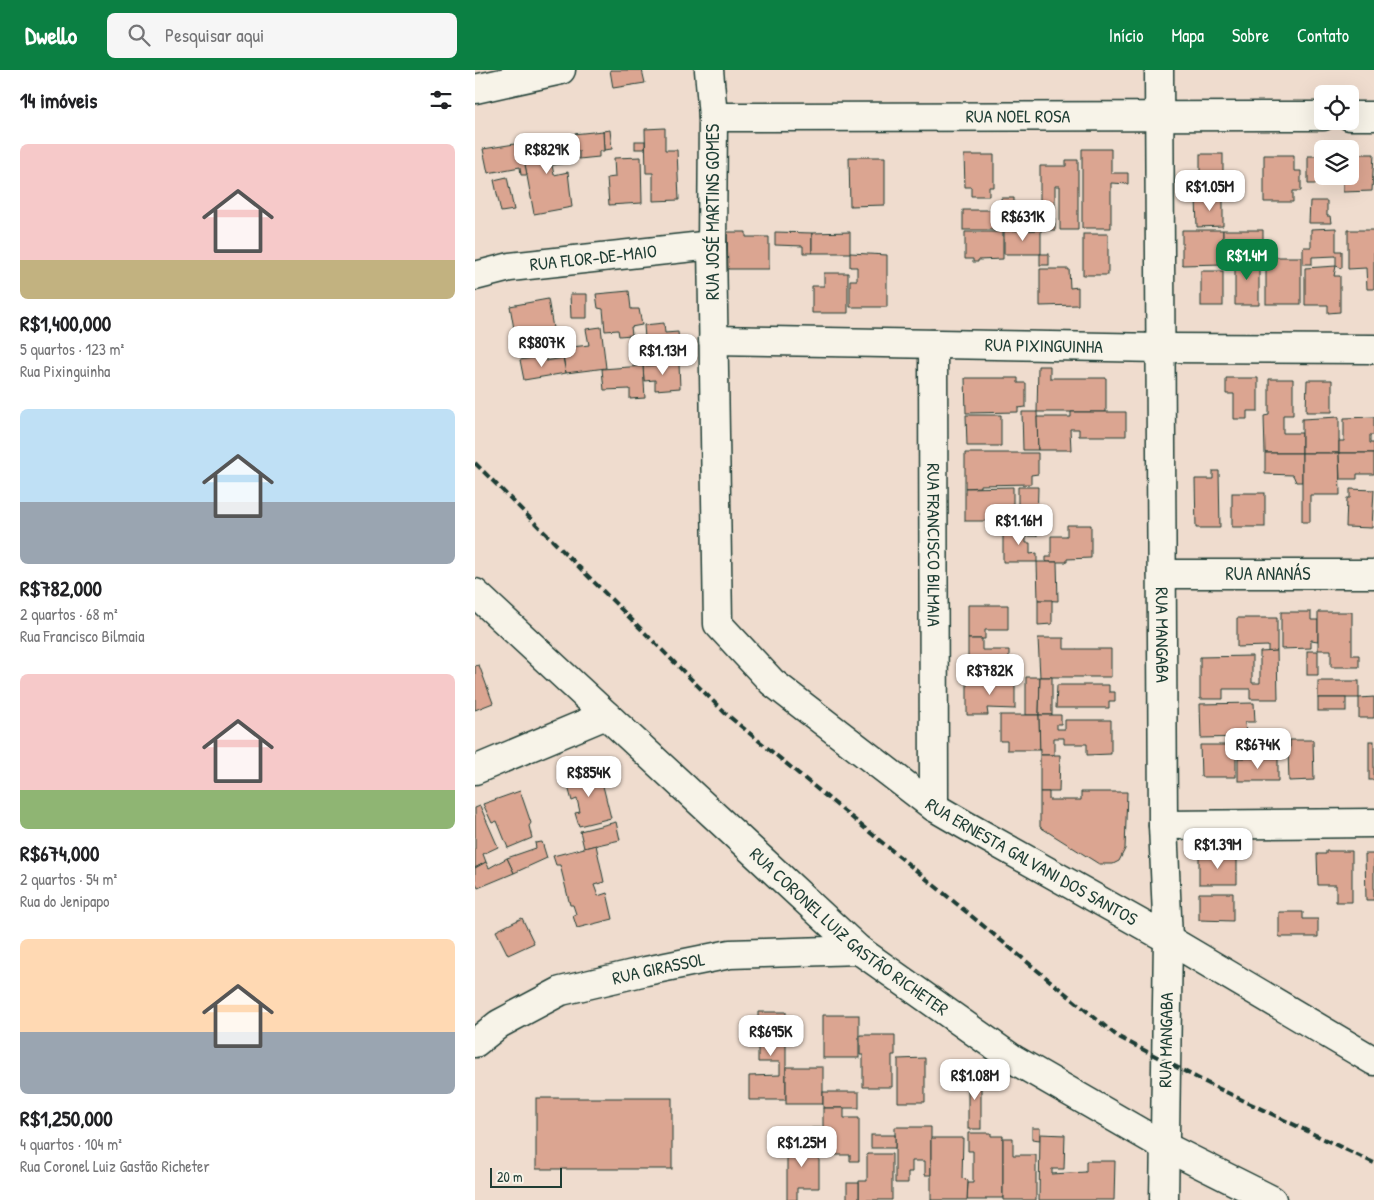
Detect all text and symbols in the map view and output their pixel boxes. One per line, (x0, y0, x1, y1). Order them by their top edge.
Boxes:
search box (107, 13, 457, 58)
text: Dwello (25, 19, 77, 51)
icon: search (125, 21, 153, 49)
text: Pesquisar aqui (165, 22, 264, 48)
text: Início (1109, 23, 1143, 48)
text: Mapa (1171, 23, 1204, 48)
text: Sobre (1232, 23, 1269, 48)
text: Contato (1297, 23, 1349, 48)
map controls (1314, 85, 1359, 185)
button: locate (1314, 85, 1359, 130)
text: 14 imóveis (20, 86, 97, 115)
icon: filters (427, 86, 455, 114)
street label: RUA NOEL ROSA (966, 103, 1071, 129)
street label: RUA JOSÉ MARTINS GOMES (700, 124, 725, 300)
pin: R$829K (506, 132, 588, 175)
text: R$829K (525, 138, 569, 160)
button: layers (1314, 140, 1359, 185)
pin: R$1.05M (1164, 170, 1256, 212)
text: R$1.05M (1186, 175, 1234, 197)
icon: home (193, 176, 283, 266)
pin: R$631K (982, 200, 1064, 242)
text: R$631K (1001, 205, 1045, 227)
street label: RUA FLOR-DE-MAIO (529, 238, 658, 277)
pin: R$1.4M (1206, 238, 1288, 281)
text: R$1.4M (1227, 244, 1267, 266)
text: R$1,400,000 (20, 309, 111, 338)
pin: R$807K (501, 326, 583, 368)
text: R$807K (519, 331, 565, 353)
street label: RUA PIXINGUINHA (985, 332, 1103, 359)
pin: R$1.13M (617, 334, 709, 376)
text: 5 quartos · 123 m² (20, 338, 124, 360)
text: R$1.13M (639, 339, 687, 361)
text: Rua Pixinguinha (20, 360, 110, 382)
icon: home (193, 441, 283, 531)
street label: RUA FRANCISCO BILMAIA (921, 463, 947, 627)
pin: R$1.16M (973, 504, 1065, 546)
text: R$1.16M (996, 509, 1042, 531)
street label: RUA ANANÁS (1226, 561, 1310, 586)
text: R$782,000 (20, 574, 102, 603)
street label: RUA MANGABA (1150, 587, 1175, 683)
text: 2 quartos · 68 m² (20, 603, 118, 625)
text: Rua Francisco Bilmaia (20, 625, 145, 647)
pin: R$782K (949, 654, 1031, 696)
text: R$782K (967, 659, 1013, 681)
icon: home (193, 706, 283, 796)
pin: R$674K (1217, 728, 1299, 770)
text: R$674K (1236, 733, 1280, 755)
pin: R$854K (548, 756, 630, 798)
text: R$854K (567, 761, 611, 783)
street label: RUA ERNESTA GALVANI DOS SANTOS (920, 792, 1142, 931)
pin: R$1.39M (1172, 828, 1264, 870)
text: R$1.39M (1194, 833, 1242, 855)
text: R$674,000 (20, 839, 99, 868)
street label: RUA CORONEL LUIZ GASTÃO RICHETER (744, 842, 954, 1021)
text: 2 quartos · 54 m² (20, 868, 117, 890)
text: Rua do Jenipapo (20, 890, 110, 912)
street label: RUA GIRASSOL (610, 946, 707, 991)
icon: home (193, 971, 283, 1061)
street label: RUA MANGABA (1152, 992, 1179, 1088)
pin: R$695K (730, 1014, 812, 1057)
text: R$695K (750, 1020, 792, 1042)
pin: R$1.08M (929, 1058, 1021, 1101)
text: R$1.08M (951, 1064, 999, 1086)
text: R$1,250,000 (20, 1104, 113, 1133)
pin: R$1.25M (756, 1126, 848, 1168)
text: R$1.25M (778, 1131, 826, 1153)
text: 4 quartos · 104 m² (20, 1133, 122, 1155)
text: Rua Coronel Luiz Gastão Richeter (20, 1155, 210, 1177)
scale bar (490, 1165, 563, 1188)
text: 20 m (497, 1167, 523, 1186)

